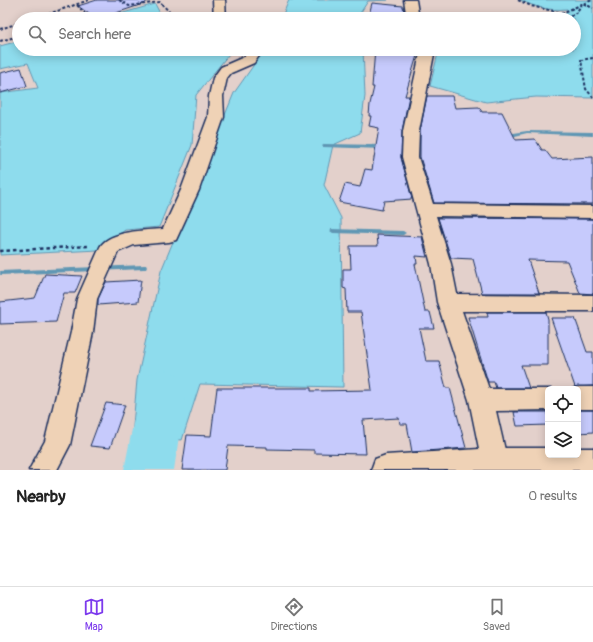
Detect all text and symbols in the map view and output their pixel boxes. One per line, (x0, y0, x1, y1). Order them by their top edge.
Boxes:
search box (12, 12, 581, 56)
icon: search (26, 23, 48, 45)
text: Search here (58, 25, 131, 44)
map controls (545, 386, 581, 458)
button: locate (545, 386, 581, 422)
button: layers (545, 422, 581, 458)
text: Nearby (16, 486, 65, 507)
text: 0 results (528, 488, 577, 504)
tab: Map (83, 596, 105, 633)
tab: Directions (271, 596, 317, 633)
tab: Saved (483, 596, 510, 633)

